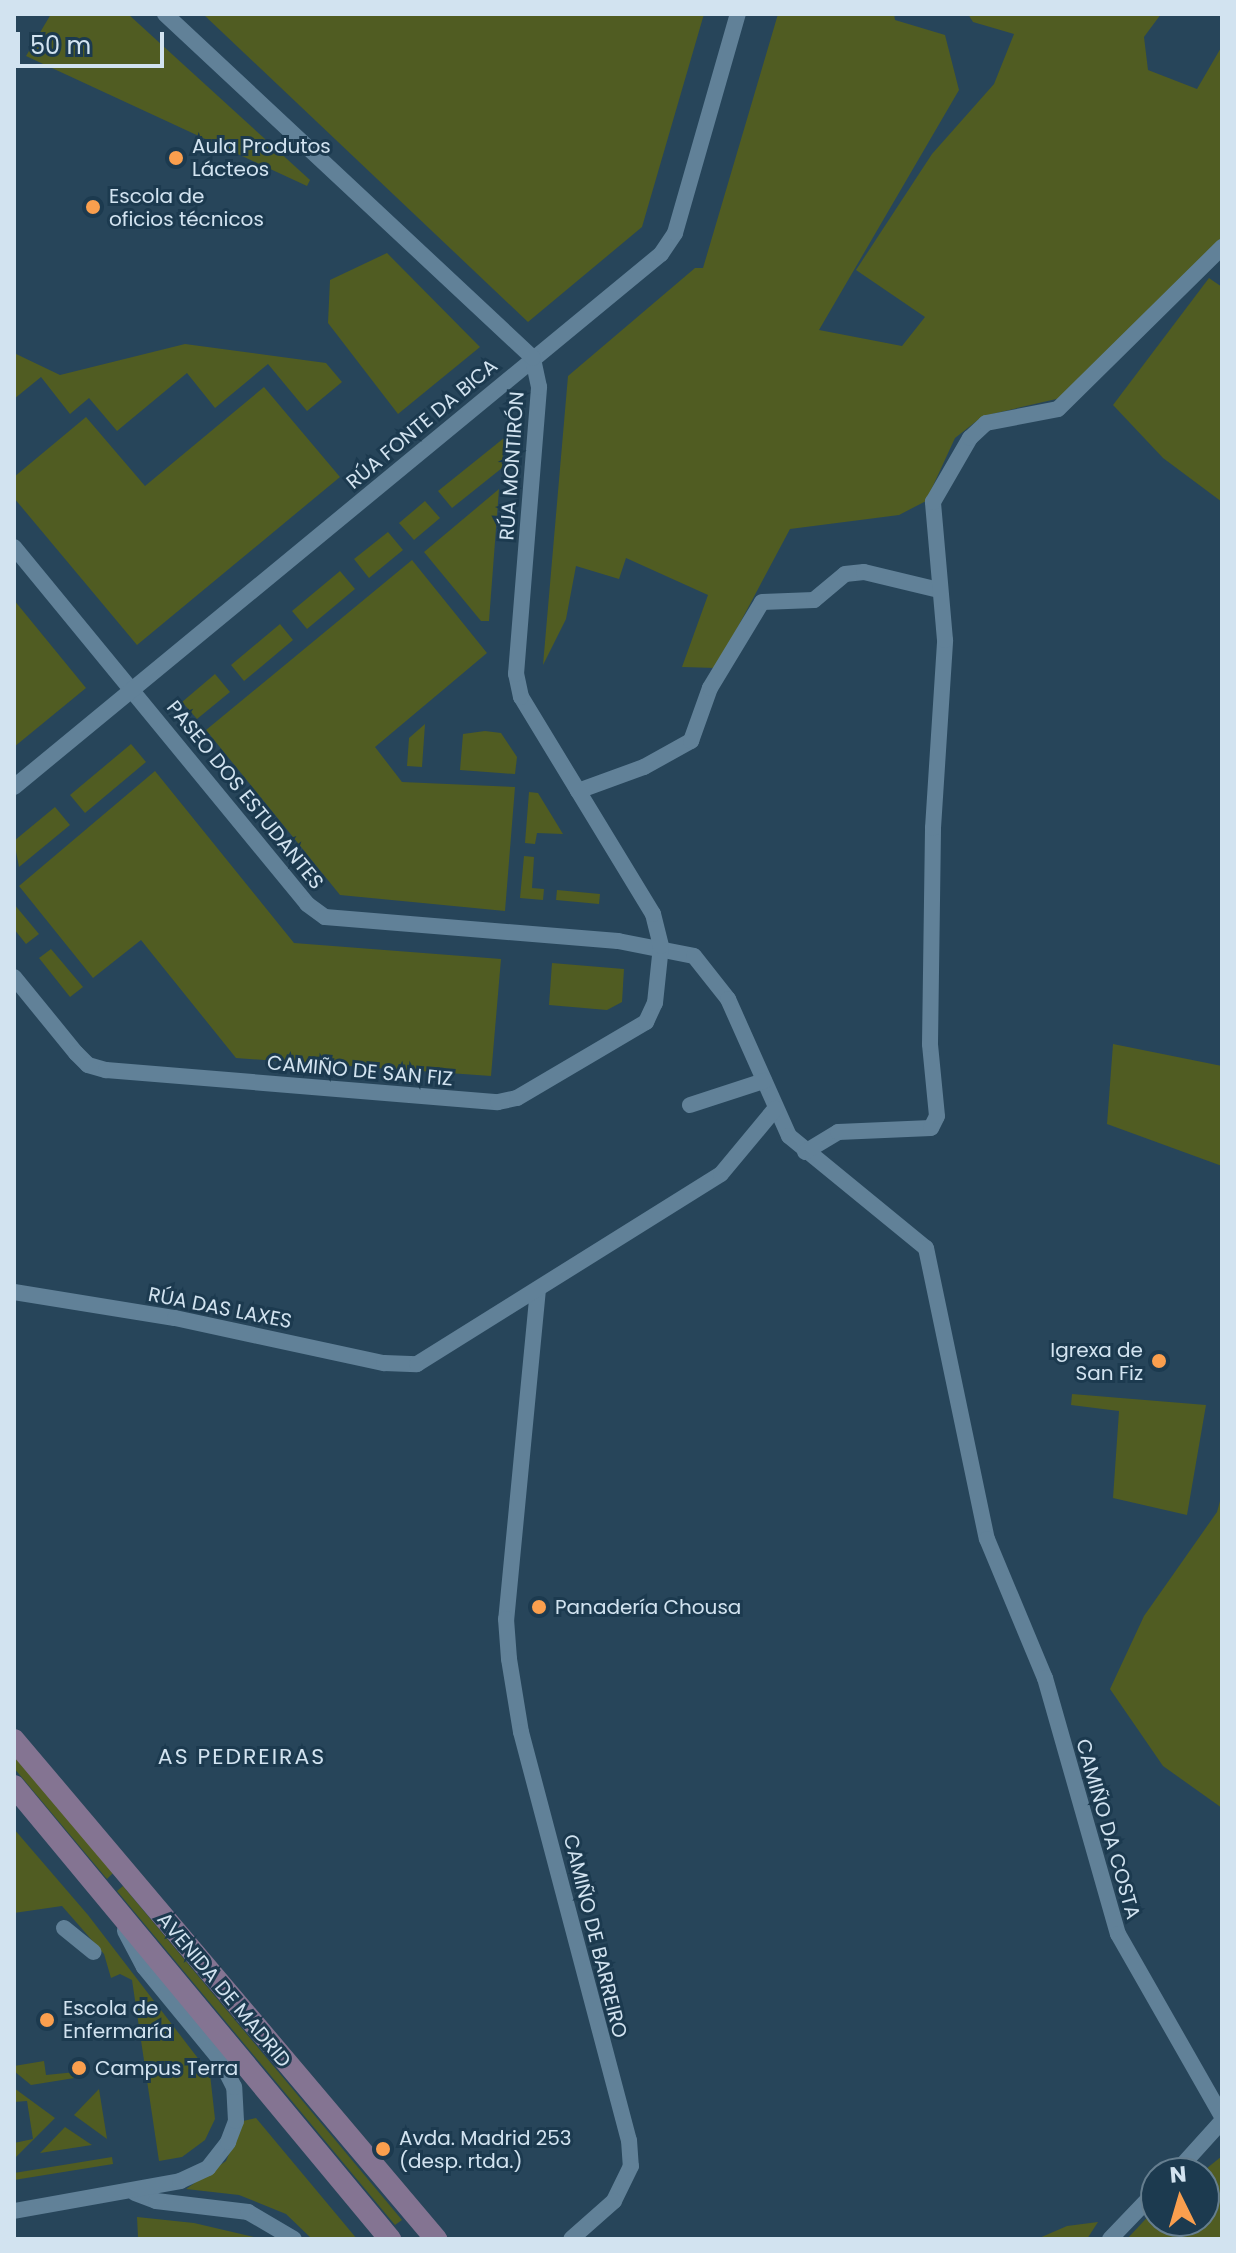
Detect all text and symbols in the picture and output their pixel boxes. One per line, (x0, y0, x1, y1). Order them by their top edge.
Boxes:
scale bar (20, 16, 168, 66)
text: 50 m (30, 29, 91, 62)
place label: Aula Produtos Lácteos (192, 134, 331, 181)
marker: Aula Produtos Lácteos (167, 149, 185, 167)
place label: Escola de oficios técnicos (109, 184, 264, 231)
marker: Escola de oficios técnicos (84, 198, 102, 216)
street label: RÚA FONTE DA BICA (342, 354, 502, 494)
street label: RÚA MONTIRÓN (495, 391, 529, 541)
street label: PASEO DOS ESTUDANTES (161, 696, 329, 894)
street label: CAMIÑO DE SAN FIZ (266, 1051, 454, 1091)
street label: RÚA DAS LAXES (146, 1282, 294, 1334)
place label: Igrexa de San Fiz (1050, 1338, 1143, 1385)
marker: Igrexa de San Fiz (1150, 1352, 1168, 1370)
place label: Panadería Chousa (555, 1595, 741, 1619)
marker: Panadería Chousa (530, 1598, 548, 1616)
street label: CAMIÑO DA COSTA (1071, 1736, 1145, 1922)
district label: AS PEDREIRAS (158, 1744, 326, 1770)
street label: CAMIÑO DE BARREIRO (558, 1832, 632, 2040)
street label: AVENIDA DE MADRID (152, 1908, 296, 2072)
place label: Escola de Enfermaría (63, 1996, 173, 2043)
marker: Escola de Enfermaría (38, 2011, 56, 2029)
place label: Campus Terra (95, 2056, 238, 2080)
marker: Campus Terra (70, 2059, 88, 2077)
place label: Avda. Madrid 253 (desp. rtda.) (399, 2126, 572, 2173)
marker: Avda. Madrid 253 (desp. rtda.) (374, 2140, 392, 2158)
north arrow (1140, 2157, 1220, 2237)
text: N (1168, 2158, 1188, 2191)

